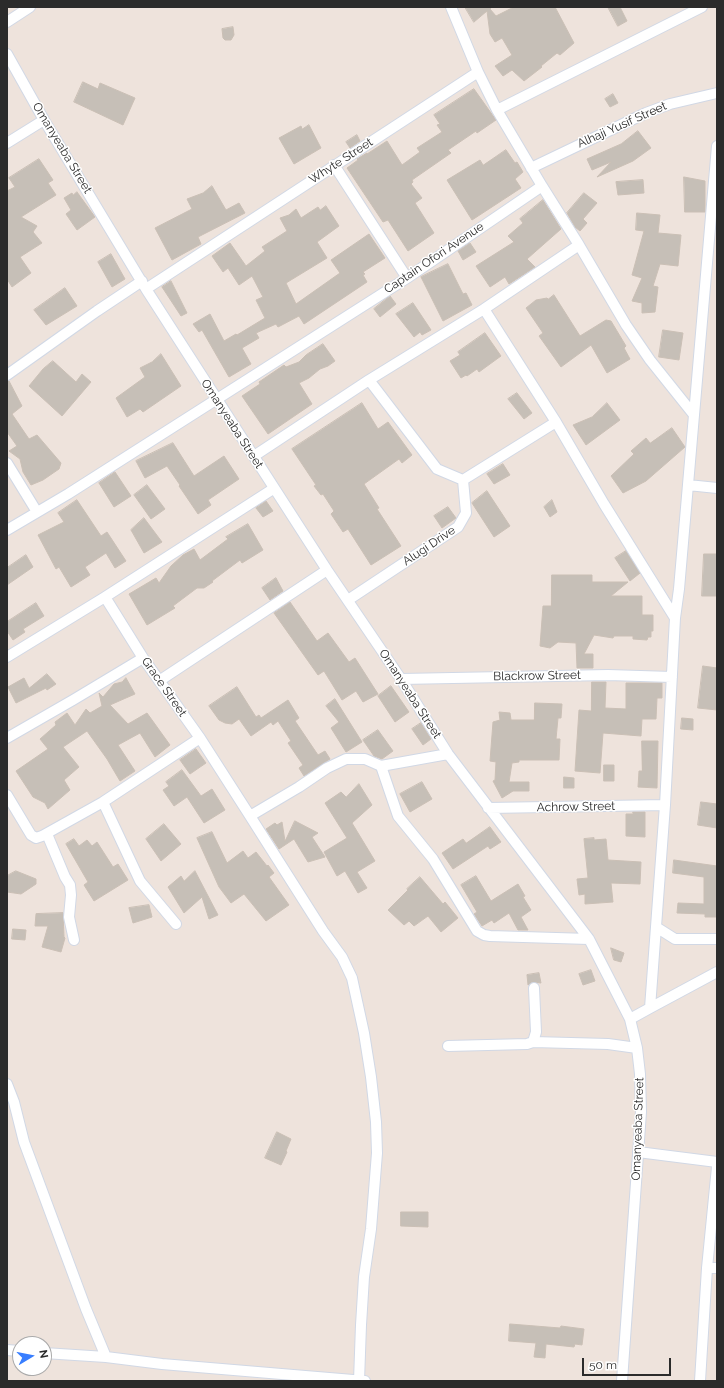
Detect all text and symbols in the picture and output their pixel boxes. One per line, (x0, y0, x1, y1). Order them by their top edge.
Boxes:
street label: Alhaji Yusif Street (575, 99, 669, 151)
street label: Omanyeaba Street (29, 100, 95, 196)
street label: Whyte Street (306, 135, 376, 187)
street label: Captain Ofori Avenue (381, 219, 487, 297)
street label: Omanyeaba Street (198, 377, 266, 471)
street label: Alugi Drive (400, 523, 458, 569)
street label: Omanyeaba Street (376, 647, 444, 741)
street label: Grace Street (138, 655, 190, 719)
street label: Blackrow Street (493, 668, 581, 684)
street label: Achrow Street (537, 799, 615, 815)
street label: Omanyeaba Street (629, 1077, 647, 1181)
north arrow (12, 1336, 52, 1376)
text: N (36, 1349, 50, 1359)
scale bar (584, 1350, 673, 1376)
text: 50 m (589, 1358, 617, 1372)

